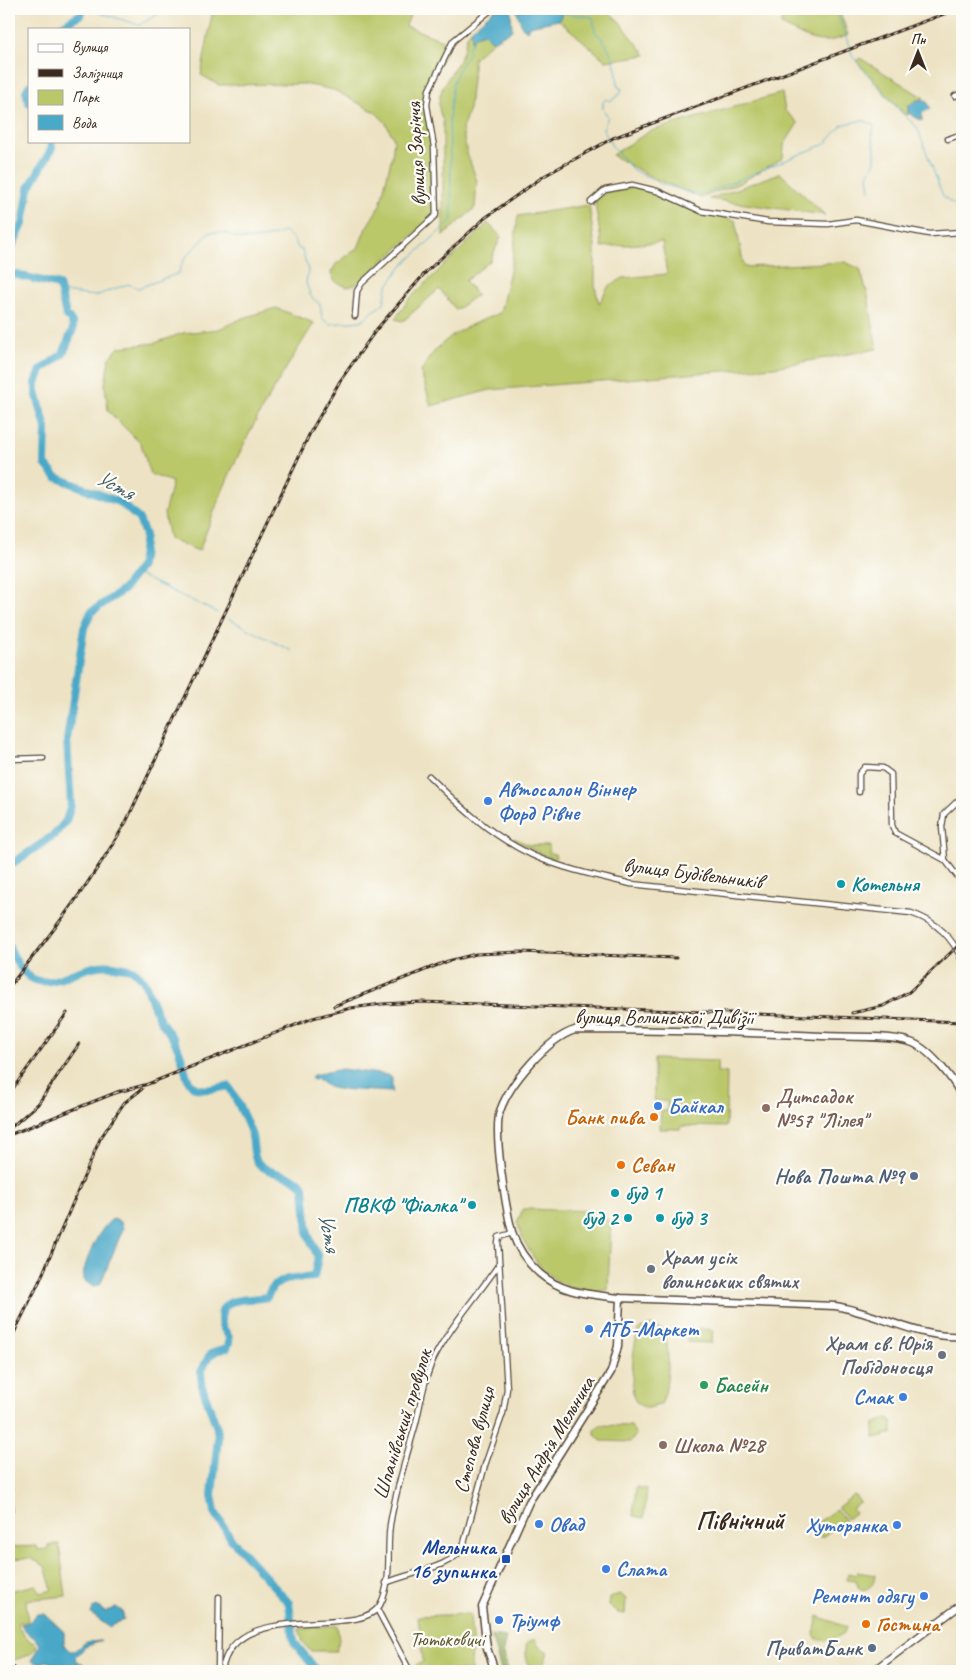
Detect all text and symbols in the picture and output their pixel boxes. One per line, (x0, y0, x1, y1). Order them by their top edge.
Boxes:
legend (28, 28, 190, 142)
north arrow (894, 28, 944, 78)
text: Пн (911, 31, 926, 48)
text: Вулиця (72, 38, 109, 57)
text: Залізниця (72, 64, 123, 83)
text: Парк (72, 88, 100, 107)
street label: вулиця Заріччя (400, 100, 432, 207)
text: Вода (72, 114, 97, 133)
water label: Устя (91, 463, 141, 508)
place label: Автосалон Віннер Форд Рівне (498, 776, 637, 826)
marker: Автосалон Віннер Форд Рівне (482, 795, 494, 807)
street label: вулиця Будівельників (622, 852, 769, 895)
place label: Котельня (851, 871, 921, 897)
marker: Котельня (835, 878, 847, 890)
street label: вулиця Волинської Дивізії (575, 1004, 757, 1031)
place label: Дитсадок №57 "Лілея" (776, 1083, 872, 1133)
place label: Байкал (668, 1093, 725, 1119)
marker: Байкал (652, 1100, 664, 1112)
marker: Дитсадок №57 "Лілея" (760, 1102, 772, 1114)
place label: Банк пива (565, 1104, 646, 1130)
marker: Банк пива (648, 1111, 660, 1123)
place label: Севан (631, 1152, 676, 1178)
marker: Севан (615, 1159, 627, 1171)
place label: Нова Пошта №9 (774, 1163, 907, 1189)
marker: Нова Пошта №9 (908, 1170, 920, 1182)
place label: буд 1 (625, 1180, 664, 1206)
marker: буд 1 (609, 1187, 621, 1199)
place label: ПВКФ "Фіалка" (344, 1192, 467, 1218)
marker: ПВКФ "Фіалка" (466, 1199, 478, 1211)
place label: буд 2 (582, 1205, 621, 1231)
place label: буд 3 (670, 1205, 709, 1231)
water label: Устя (312, 1210, 347, 1257)
marker: буд 2 (622, 1212, 634, 1224)
marker: буд 3 (654, 1212, 666, 1224)
place label: Храм усіх волинських святих (661, 1244, 801, 1294)
marker: Храм усіх волинських святих (645, 1263, 657, 1275)
place label: АТБ-Маркет (599, 1316, 700, 1342)
marker: АТБ-Маркет (583, 1323, 595, 1335)
place label: Храм св. Юрія Побідоносця (825, 1330, 934, 1380)
street label: Шпанівський провулок (367, 1344, 438, 1502)
marker: Храм св. Юрія Побідоносця (936, 1349, 948, 1361)
street label: вулиця Андрія Мельника (492, 1370, 601, 1529)
place label: Басейн (714, 1372, 770, 1398)
marker: Басейн (698, 1379, 710, 1391)
street label: Степова вулиця (447, 1383, 501, 1496)
place label: Смак (853, 1384, 895, 1410)
marker: Смак (897, 1391, 909, 1403)
place label: Школа №28 (673, 1432, 767, 1458)
marker: Школа №28 (657, 1439, 669, 1451)
district label: Північний (696, 1504, 786, 1537)
place label: Овад (549, 1511, 586, 1537)
place label: Хуторянка (806, 1512, 889, 1538)
marker: Овад (533, 1518, 545, 1530)
marker: Хуторянка (891, 1519, 903, 1531)
place label: Мельника 16 зупинка (410, 1534, 498, 1585)
marker: Мельника 16 зупинка (500, 1553, 512, 1565)
place label: Слата (616, 1556, 668, 1582)
marker: Слата (600, 1563, 612, 1575)
place label: Ремонт одягу (811, 1583, 916, 1610)
marker: Ремонт одягу (918, 1590, 930, 1602)
place label: Тріумф (509, 1607, 561, 1633)
place label: Гостина (876, 1611, 941, 1637)
marker: Тріумф (493, 1614, 505, 1626)
marker: Гостина (860, 1618, 872, 1630)
park label: Тютьковичі (410, 1626, 487, 1652)
place label: ПриватБанк (766, 1635, 864, 1661)
marker: ПриватБанк (866, 1642, 878, 1654)

